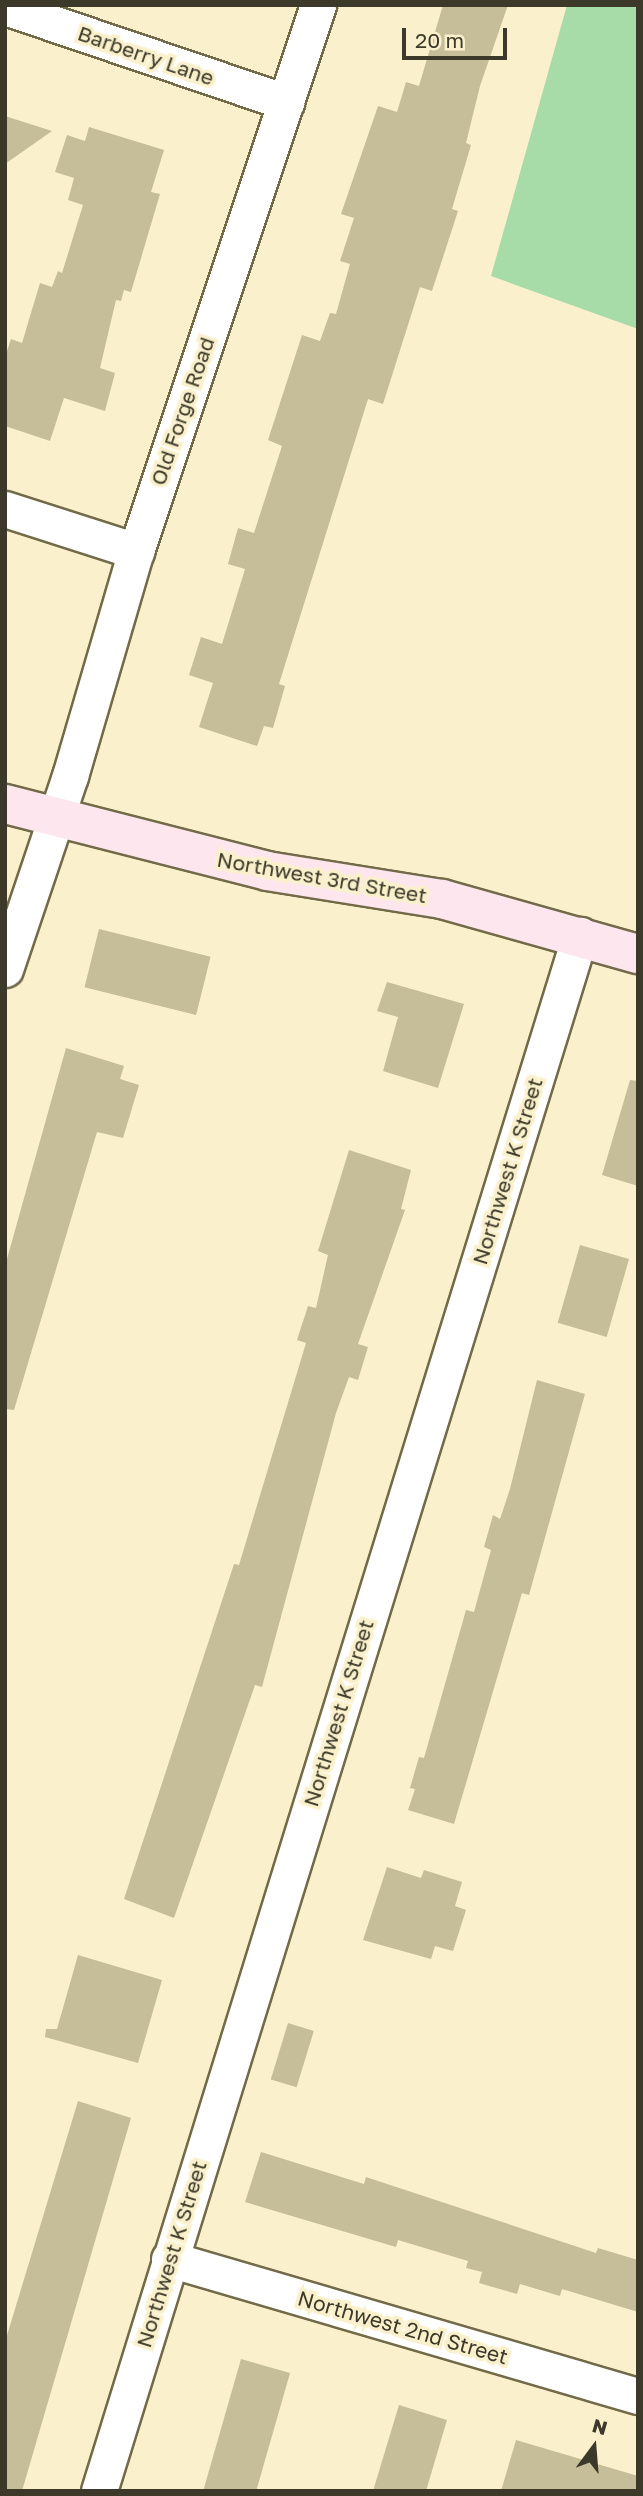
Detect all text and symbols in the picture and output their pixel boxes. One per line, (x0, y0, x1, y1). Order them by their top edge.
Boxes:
scale bar (405, 14, 510, 58)
street label: Barberry Lane (75, 20, 217, 90)
text: 20 m (415, 27, 464, 53)
street label: Old Forge Road (145, 334, 219, 488)
street label: Northwest 3rd Street (215, 846, 429, 908)
street label: Northwest K Street (467, 1075, 547, 1267)
street label: Northwest K Street (298, 1617, 378, 1809)
street label: Northwest K Street (131, 2158, 211, 2350)
street label: Northwest 2nd Street (295, 2285, 511, 2369)
north arrow (559, 2412, 629, 2482)
text: N (590, 2413, 610, 2439)

